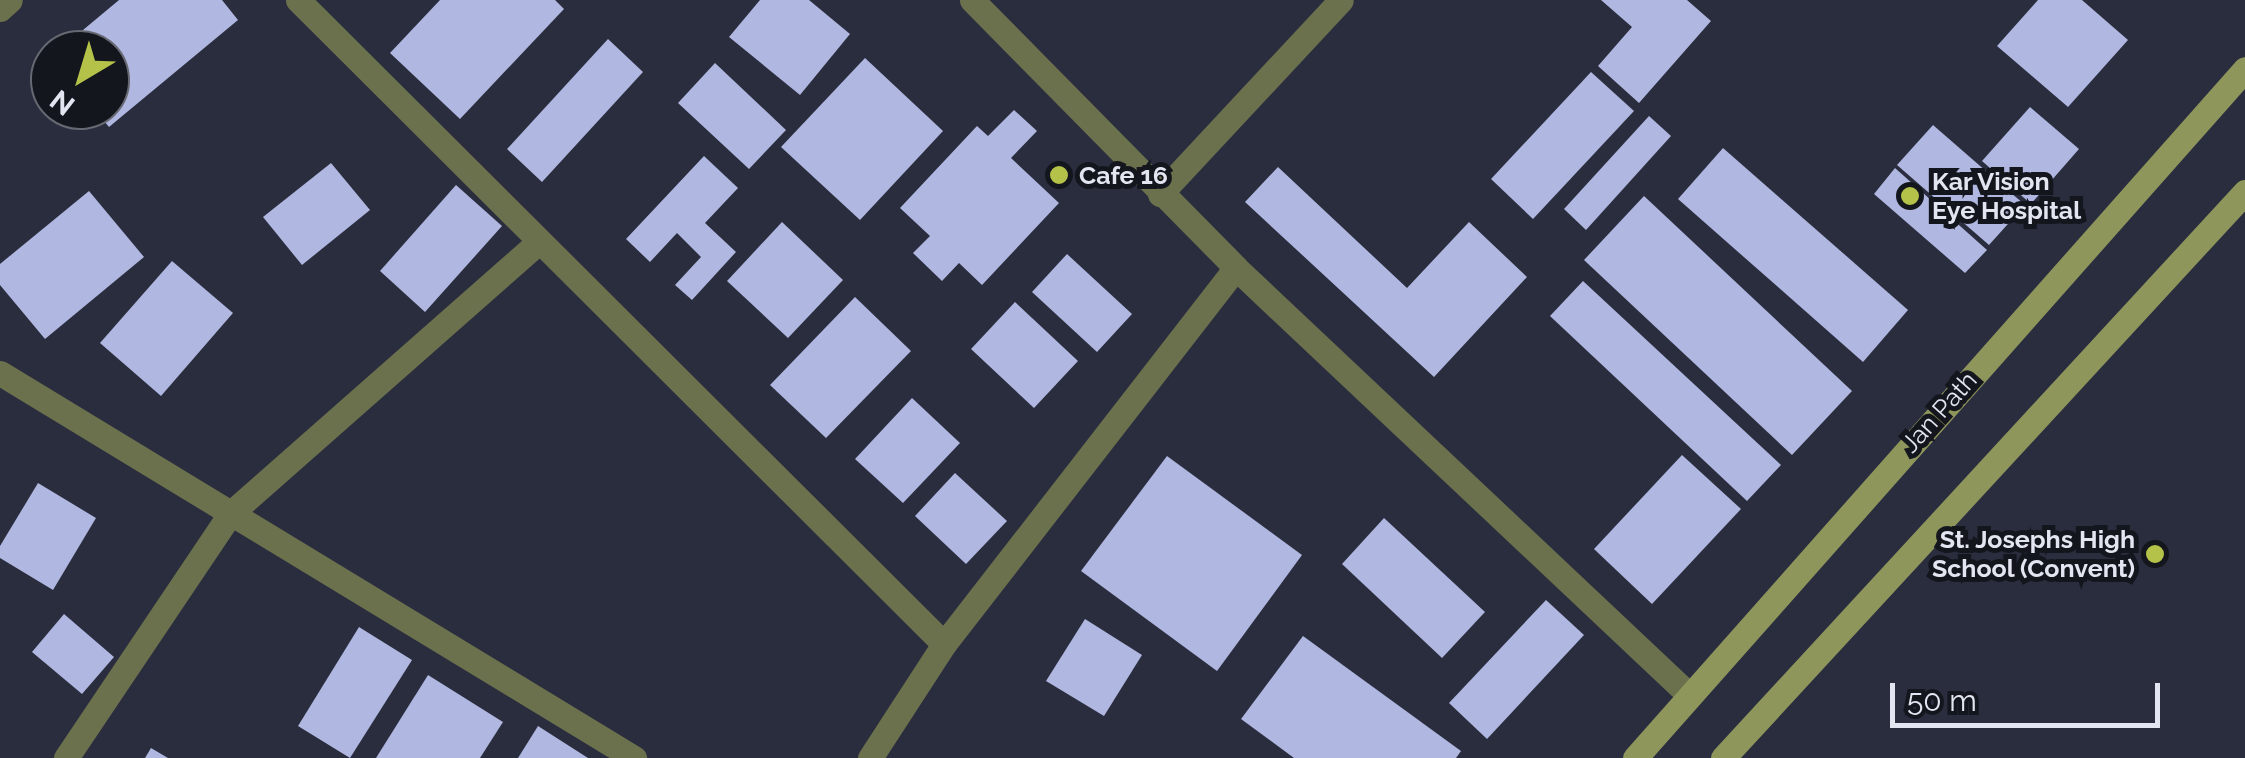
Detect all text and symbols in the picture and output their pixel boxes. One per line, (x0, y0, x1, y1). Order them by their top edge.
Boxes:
north arrow (30, 30, 130, 130)
text: N (44, 83, 81, 122)
place label: Cafe 16 (1079, 160, 1168, 190)
marker: Cafe 16 (1048, 164, 1070, 186)
place label: Kar Vision Eye Hospital (1932, 167, 2081, 226)
marker: Kar Vision Eye Hospital (1897, 183, 1923, 209)
street label: Jan Path (1895, 365, 1983, 459)
place label: St. Josephs High School (Convent) (1931, 525, 2135, 584)
marker: St. Josephs High School (Convent) (2144, 543, 2166, 565)
scale bar (1895, 663, 2165, 725)
text: 50 m (1907, 683, 1977, 718)

